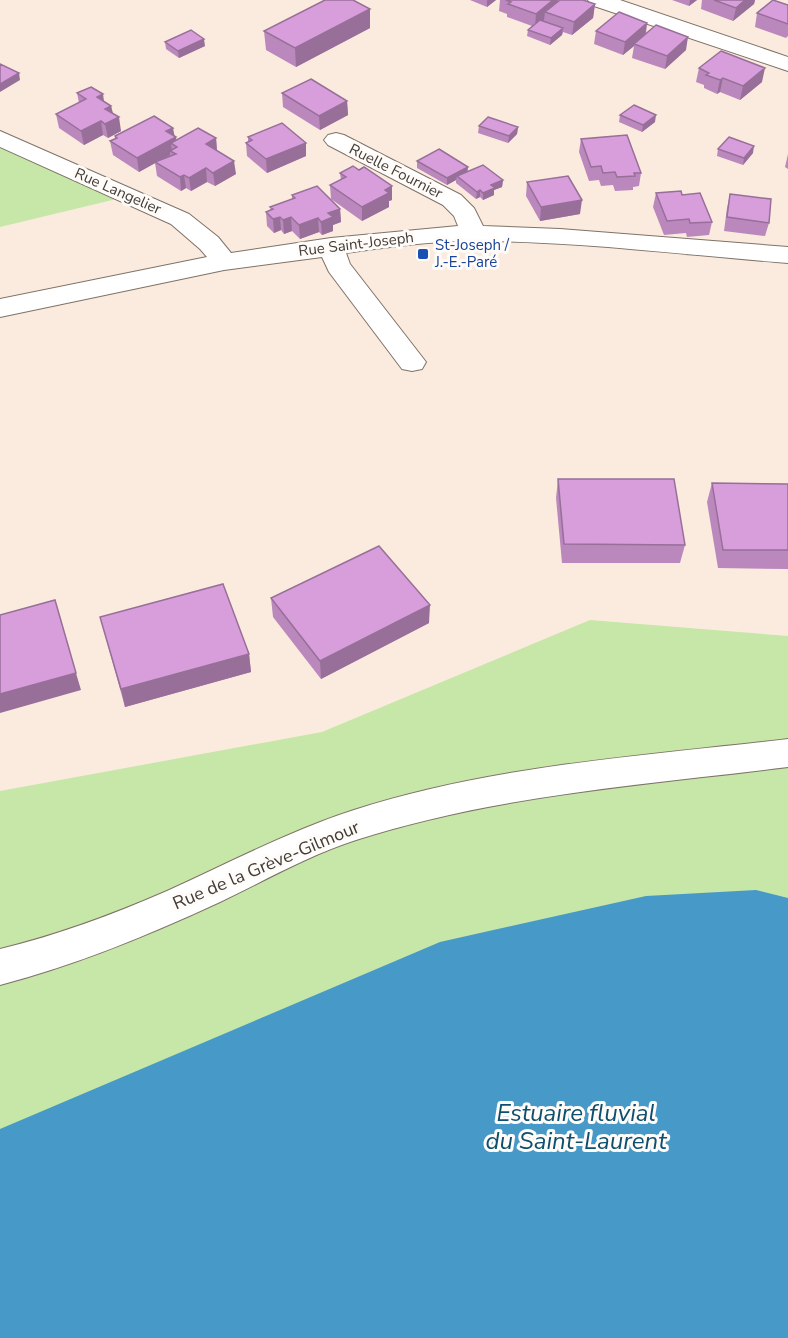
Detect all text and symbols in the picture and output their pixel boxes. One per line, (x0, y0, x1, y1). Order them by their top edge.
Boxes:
street label: Ruelle Fournier (346, 139, 447, 203)
street label: Rue Langelier (71, 163, 165, 219)
street label: Rue Saint-Joseph (297, 227, 415, 261)
place label: St-Joseph / J.-E.-Paré (434, 235, 510, 272)
marker: St-Joseph / J.-E.-Paré (416, 247, 430, 261)
street label: Rue de la Grève-Gilmour (169, 815, 363, 915)
water label: Estuaire fluvial du Saint-Laurent (485, 1097, 667, 1157)

